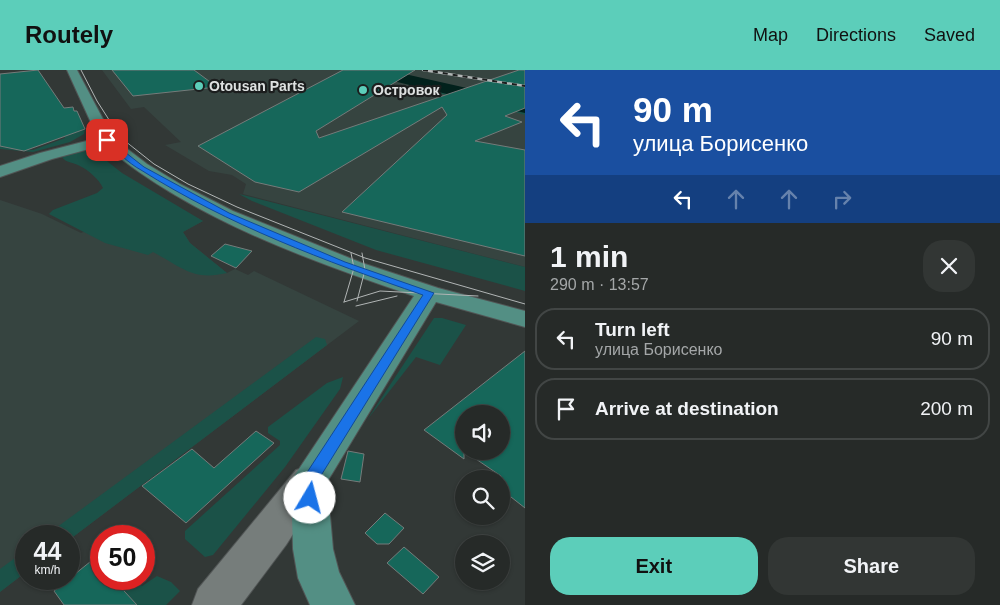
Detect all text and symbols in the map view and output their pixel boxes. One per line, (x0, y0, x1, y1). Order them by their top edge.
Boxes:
text: Routely (25, 21, 113, 48)
text: Map (753, 25, 788, 45)
text: Directions (816, 25, 896, 45)
text: Saved (924, 25, 975, 45)
place label: Otousan Parts (209, 78, 305, 94)
marker: Otousan Parts (193, 80, 205, 92)
place label: Островок (373, 82, 441, 98)
marker: Островок (357, 84, 369, 96)
icon: left (550, 90, 615, 155)
text: 90 m (633, 90, 713, 129)
pin (86, 119, 128, 161)
icon: arrive (93, 126, 121, 154)
text: улица Борисенко (633, 131, 808, 156)
icon: left (669, 185, 697, 213)
icon: ahead (722, 185, 750, 213)
icon: ahead (775, 185, 803, 213)
icon: right (828, 185, 856, 213)
text: 1 min (550, 240, 628, 273)
button: close (923, 240, 975, 292)
text: 290 m · 13:57 (550, 276, 649, 293)
text: Turn left (595, 319, 670, 340)
icon: left (552, 325, 580, 353)
text: 90 m (931, 328, 973, 349)
text: улица Борисенко (595, 341, 722, 358)
icon: arrive (552, 395, 580, 423)
text: Arrive at destination (595, 398, 779, 419)
text: 200 m (920, 398, 973, 419)
map controls (455, 405, 510, 590)
button: sound (455, 405, 510, 460)
button: search (455, 470, 510, 525)
position arrow (283, 471, 335, 523)
speed limit sign: 50 (90, 525, 155, 590)
button: layers (455, 535, 510, 590)
text: 44 (34, 537, 61, 565)
button: Exit (550, 537, 758, 595)
button: Share (768, 537, 975, 595)
text: km/h (34, 563, 61, 577)

